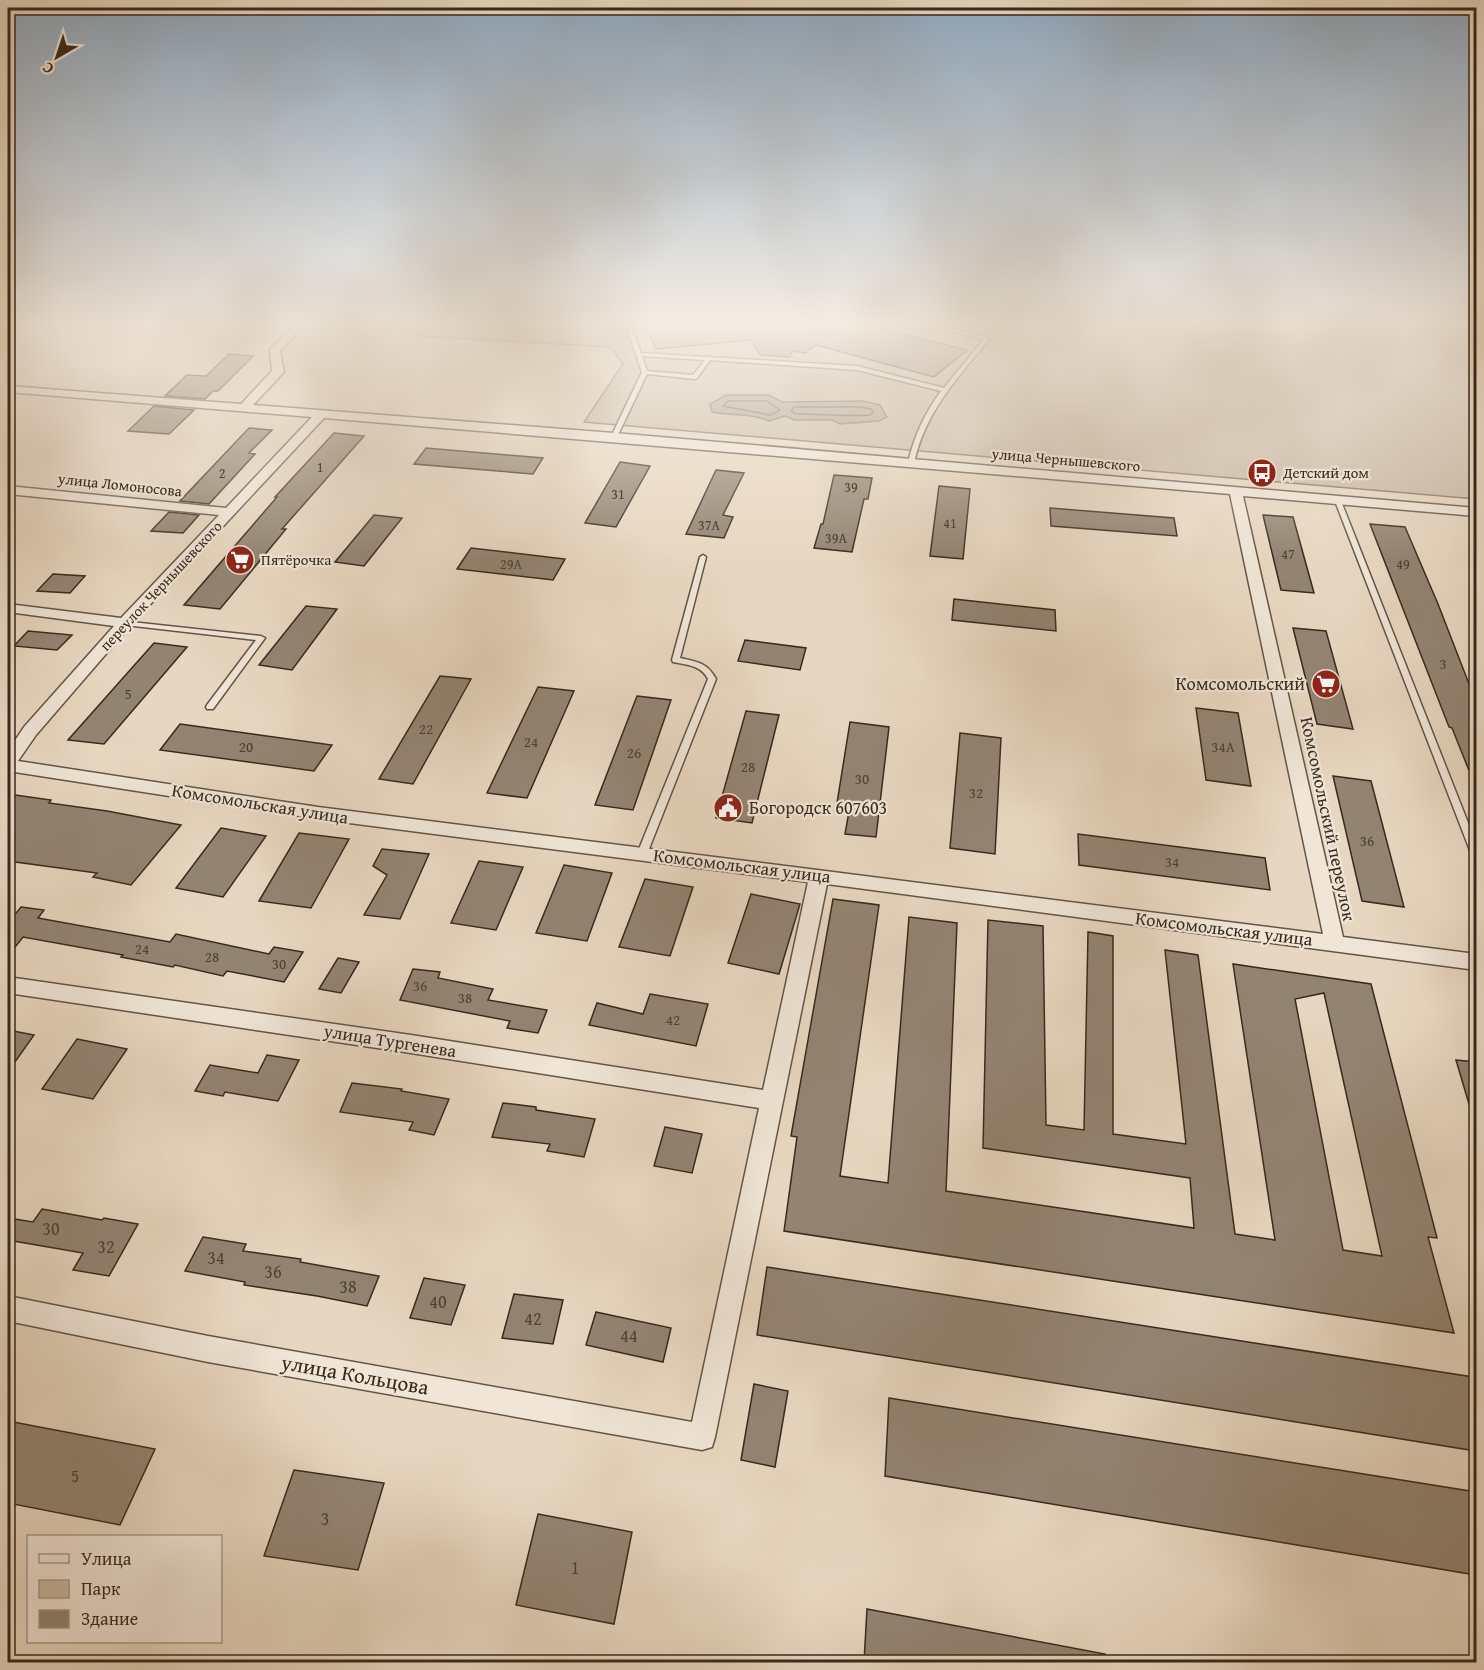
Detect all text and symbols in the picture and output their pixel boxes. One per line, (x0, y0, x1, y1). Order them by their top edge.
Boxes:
north arrow (27, 27, 87, 87)
text: С (36, 56, 59, 81)
street label: улица Чернышевского (990, 442, 1142, 476)
house number: 1 (317, 457, 323, 477)
bus stop icon: Детский дом (1246, 457, 1278, 489)
place label: Детский дом (1282, 462, 1369, 483)
house number: 2 (219, 463, 225, 483)
street label: улица Ломоносова (56, 467, 184, 502)
house number: 39 (844, 477, 858, 497)
house number: 31 (611, 484, 625, 504)
house number: 41 (943, 513, 957, 533)
house number: 37А (698, 515, 720, 535)
street label: переулок Чернышевского (95, 516, 227, 655)
house number: 39А (825, 528, 847, 548)
supermarket icon: Пятёрочка (224, 544, 256, 576)
house number: 47 (1281, 544, 1295, 564)
place label: Пятёрочка (261, 549, 332, 570)
house number: 29А (500, 554, 522, 574)
house number: 49 (1396, 554, 1410, 574)
house number: 3 (1439, 653, 1447, 674)
supermarket icon: Комсомольский (1310, 668, 1342, 700)
place label: Комсомольский (1175, 670, 1305, 697)
house number: 5 (124, 683, 132, 704)
street label: Комсомольский переулок (1294, 714, 1363, 924)
house number: 22 (419, 718, 433, 739)
house number: 24 (524, 731, 538, 752)
house number: 20 (239, 736, 253, 757)
house number: 34А (1211, 736, 1235, 757)
house number: 26 (627, 742, 641, 763)
house number: 28 (741, 756, 755, 777)
house number: 30 (855, 768, 869, 789)
street label: Комсомольская улица (170, 776, 351, 831)
house number: 32 (969, 782, 983, 803)
public building icon: Богородск 607603 (712, 792, 744, 824)
place label: Богородск 607603 (749, 794, 887, 821)
house number: 36 (1360, 830, 1374, 851)
street label: Комсомольская улица (652, 841, 833, 890)
house number: 34 (1165, 851, 1179, 872)
street label: Комсомольская улица (1134, 904, 1315, 953)
house number: 24 (135, 938, 149, 959)
house number: 28 (205, 946, 219, 967)
house number: 30 (272, 953, 286, 974)
house number: 36 (413, 975, 427, 996)
house number: 38 (458, 987, 472, 1008)
house number: 42 (666, 1009, 680, 1030)
street label: улица Тургенева (321, 1017, 459, 1064)
house number: 30 (42, 1215, 60, 1242)
house number: 32 (97, 1233, 115, 1260)
house number: 34 (207, 1244, 225, 1271)
house number: 36 (264, 1258, 282, 1285)
house number: 38 (339, 1273, 357, 1300)
house number: 40 (429, 1288, 447, 1315)
house number: 42 (524, 1305, 542, 1332)
house number: 44 (620, 1322, 638, 1349)
street label: улица Кольцова (278, 1346, 431, 1403)
house number: 5 (71, 1462, 79, 1489)
house number: 3 (321, 1505, 329, 1532)
legend (27, 1535, 222, 1643)
text: Улица (81, 1545, 132, 1572)
house number: 1 (571, 1554, 579, 1581)
text: Парк (81, 1575, 121, 1602)
text: Здание (81, 1605, 138, 1632)

